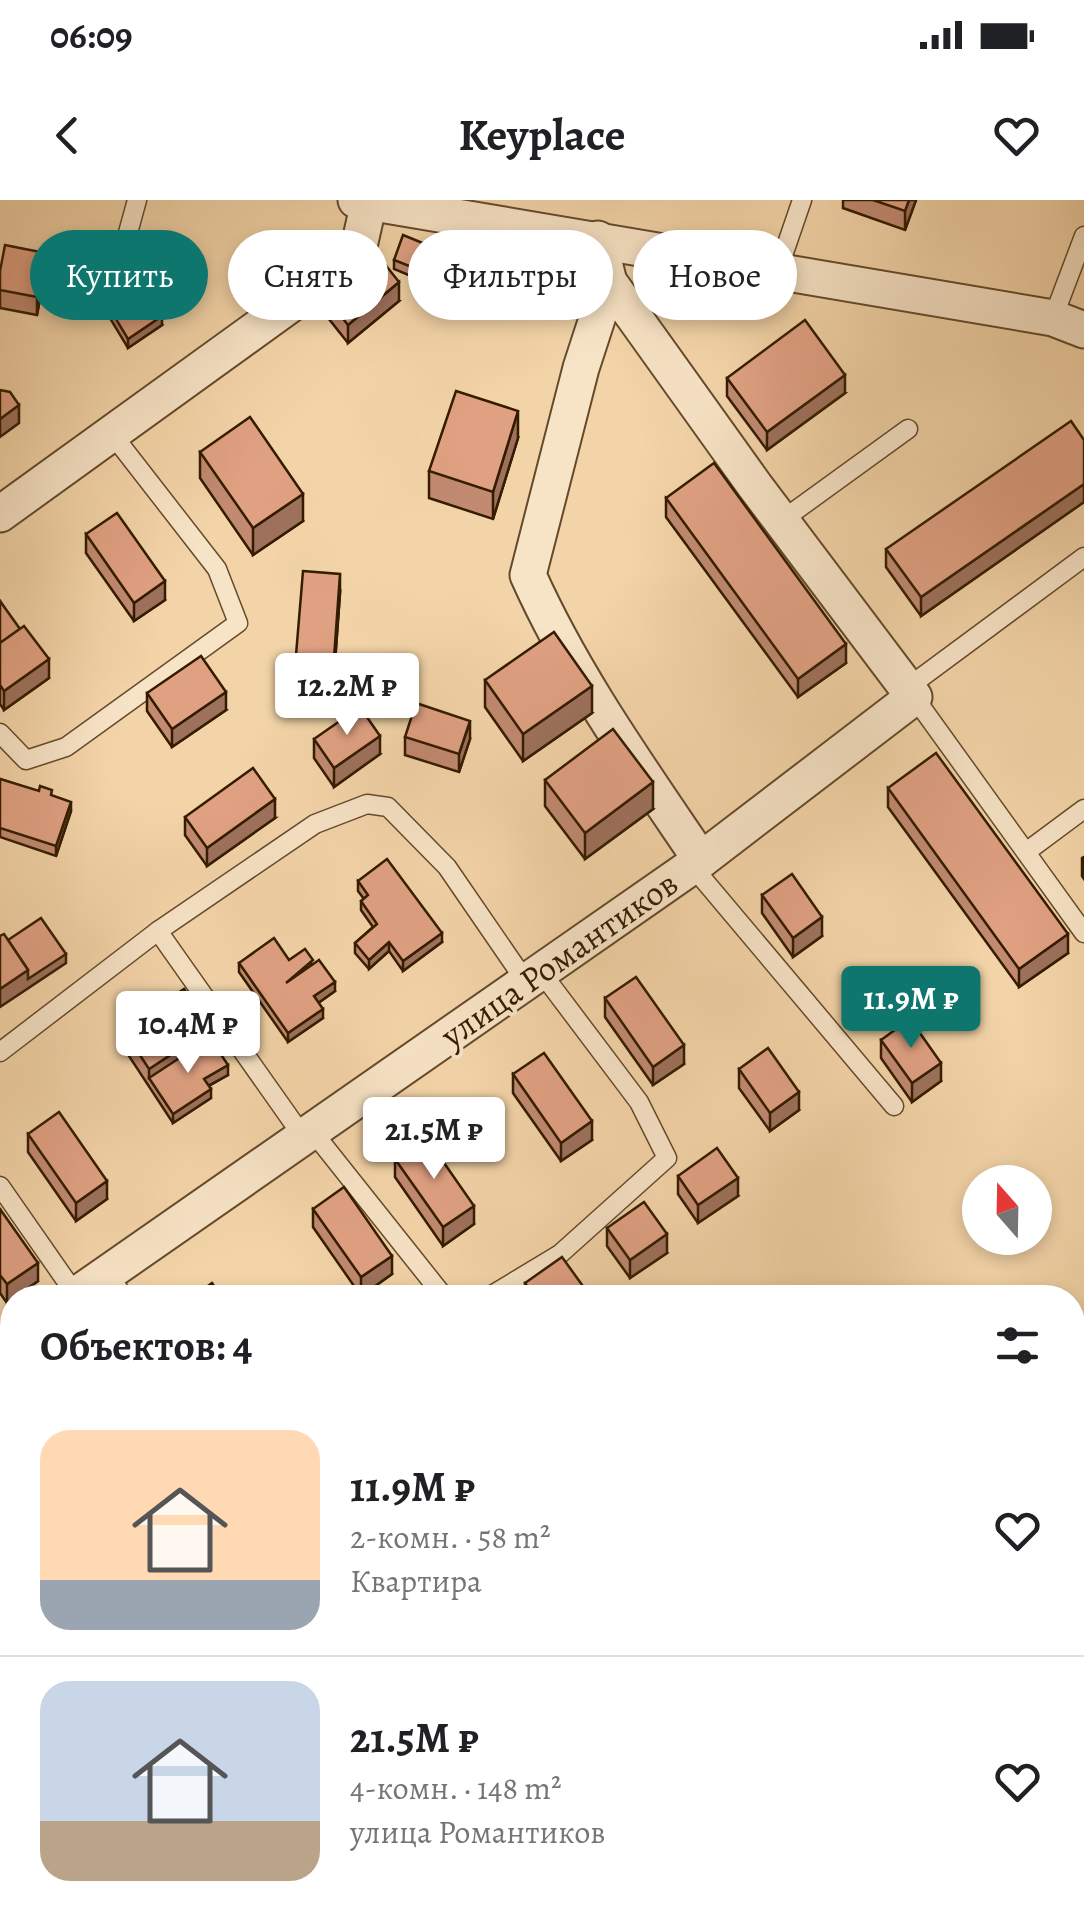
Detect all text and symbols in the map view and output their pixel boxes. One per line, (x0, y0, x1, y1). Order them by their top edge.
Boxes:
text: 06:09 (50, 9, 133, 61)
text: Keyplace (459, 104, 625, 166)
icon: back (40, 108, 95, 163)
icon: heart (989, 108, 1044, 163)
chip: Купить (30, 230, 208, 320)
chip: Снять (228, 230, 388, 320)
chip: Фильтры (408, 230, 613, 320)
chip: Новое (633, 230, 797, 320)
pin: 12.2M ₽ (255, 653, 439, 738)
text: 12.2M ₽ (297, 663, 397, 707)
street label: улица Романтиков (430, 859, 687, 1059)
pin: 11.9M ₽ (819, 966, 1003, 1051)
text: 11.9M ₽ (863, 976, 959, 1020)
pin: 10.4M ₽ (96, 991, 280, 1076)
text: 10.4M ₽ (138, 1001, 238, 1045)
pin: 21.5M ₽ (342, 1097, 526, 1182)
text: 21.5M ₽ (385, 1107, 483, 1151)
north arrow (962, 1165, 1052, 1255)
map controls (962, 1165, 1052, 1255)
text: Объектов: 4 (40, 1317, 252, 1374)
icon: filters (990, 1318, 1045, 1373)
text: 11.9M ₽ (350, 1458, 475, 1515)
icon: home (120, 1470, 240, 1590)
icon: heart (990, 1503, 1045, 1558)
text: 2-комн. · 58 m² (350, 1515, 550, 1559)
text: Квартира (350, 1559, 482, 1603)
text: 21.5M ₽ (350, 1709, 479, 1766)
icon: home (120, 1721, 240, 1841)
icon: heart (990, 1754, 1045, 1809)
text: 4-комн. · 148 m² (350, 1766, 561, 1810)
text: улица Романтиков (350, 1810, 606, 1854)

